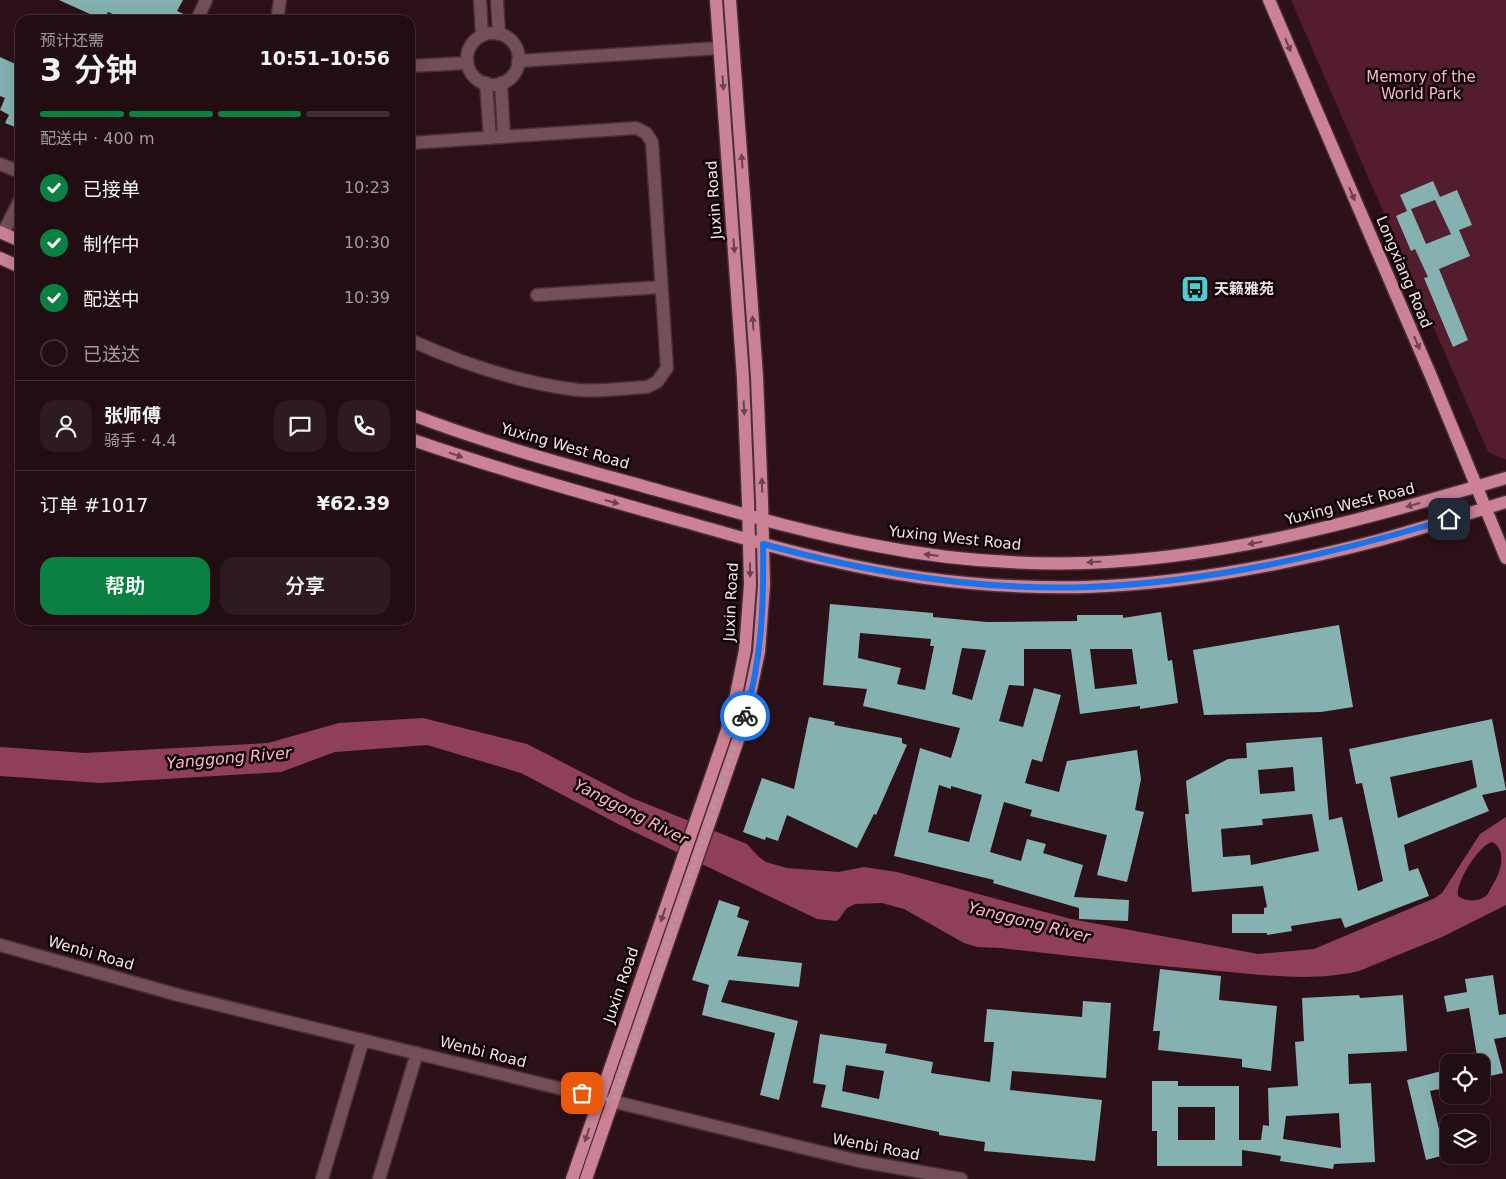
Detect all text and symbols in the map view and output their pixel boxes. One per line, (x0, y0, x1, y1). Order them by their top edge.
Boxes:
text: 预计还需 (40, 31, 104, 50)
one-way arrow (1285, 38, 1293, 52)
text: 10:51–10:56 (260, 47, 390, 69)
text: 3 分钟 (40, 51, 137, 89)
park label: Memory of the World Park (1366, 68, 1476, 103)
one-way arrow (719, 76, 727, 92)
text: 配送中 · 400 m (40, 129, 154, 148)
one-way arrow (738, 153, 746, 169)
street label: Juxin Road (702, 160, 726, 241)
icon: check (40, 174, 68, 202)
text: 已接单 (83, 178, 140, 200)
text: 10:23 (344, 178, 390, 197)
one-way arrow (1349, 187, 1357, 201)
street label: Longxiang Road (1372, 213, 1436, 331)
icon: check (40, 229, 68, 257)
text: 制作中 (83, 233, 140, 255)
text: 10:30 (344, 233, 390, 252)
one-way arrow (730, 238, 738, 254)
bus stop icon: 天籁雅苑 (1180, 274, 1210, 304)
place label: 天籁雅苑 (1214, 280, 1274, 298)
icon: check (40, 284, 68, 312)
text: 配送中 (83, 288, 140, 310)
text: 10:39 (344, 288, 390, 307)
one-way arrow (749, 315, 757, 331)
one-way arrow (1413, 336, 1421, 350)
text: 已送达 (83, 343, 140, 365)
button: person (40, 400, 92, 452)
button: chat (274, 400, 326, 452)
button: phone (338, 400, 390, 452)
one-way arrow (741, 400, 749, 416)
text: 张师傅 (104, 404, 161, 426)
street label: Yuxing West Road (498, 419, 631, 473)
text: 骑手 · 4.4 (104, 431, 177, 450)
one-way arrow (449, 451, 464, 459)
one-way arrow (757, 477, 765, 493)
street label: Yuxing West Road (1282, 479, 1417, 529)
text: ¥62.39 (317, 492, 390, 514)
text: 订单 #1017 (40, 494, 148, 516)
one-way arrow (604, 498, 619, 506)
pin (1428, 498, 1470, 540)
one-way arrow (1405, 502, 1420, 510)
icon: home (1435, 505, 1463, 533)
street label: Yuxing West Road (887, 522, 1022, 554)
one-way arrow (1246, 539, 1262, 547)
one-way arrow (923, 551, 939, 559)
button: 帮助 (40, 557, 210, 615)
button: 分享 (220, 557, 390, 615)
one-way arrow (1085, 559, 1101, 567)
street label: Juxin Road (720, 562, 742, 643)
one-way arrow (746, 562, 754, 578)
courier (720, 691, 770, 741)
icon: bike (731, 702, 759, 730)
water label: Yanggong River (166, 743, 294, 773)
water label: Yanggong River (571, 775, 692, 850)
water label: Yanggong River (966, 898, 1093, 947)
one-way arrow (658, 908, 666, 923)
street label: Wenbi Road (46, 932, 136, 974)
street label: Juxin Road (599, 945, 642, 1026)
street label: Wenbi Road (438, 1033, 528, 1071)
map controls (1440, 1054, 1490, 1164)
button: locate (1440, 1054, 1490, 1104)
pin (561, 1072, 603, 1114)
icon: bag (568, 1079, 596, 1107)
button: layers (1440, 1114, 1490, 1164)
one-way arrow (583, 1128, 591, 1143)
street label: Wenbi Road (831, 1130, 921, 1164)

